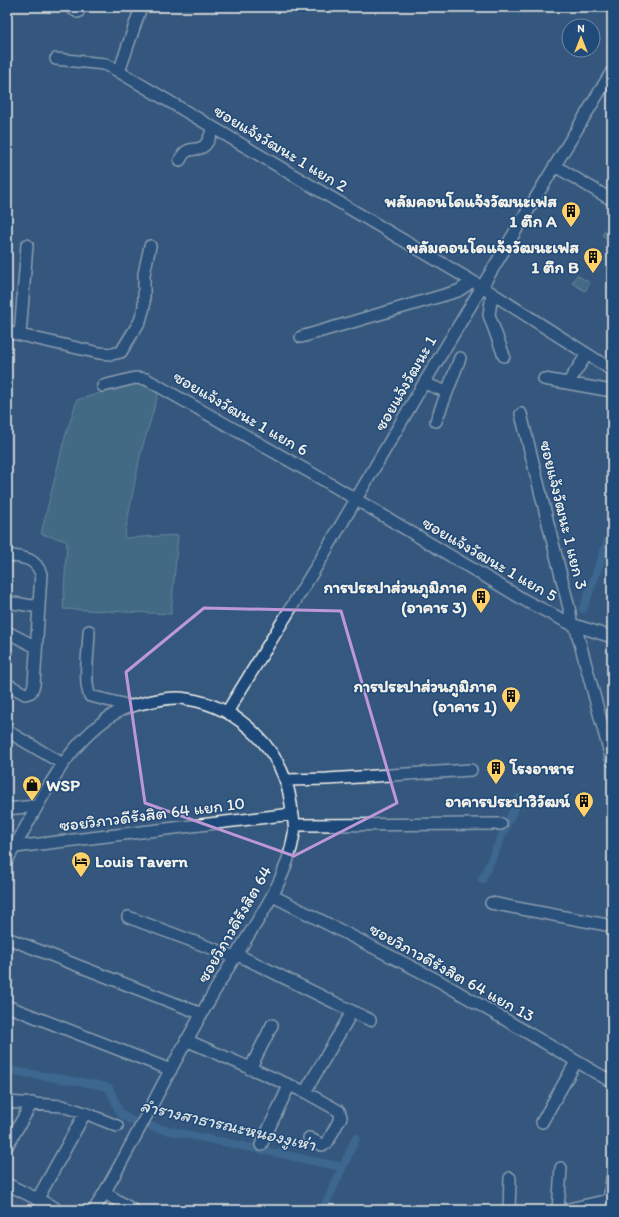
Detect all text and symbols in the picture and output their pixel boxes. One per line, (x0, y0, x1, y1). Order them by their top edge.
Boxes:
north arrow (561, 18, 601, 58)
text: N (577, 22, 585, 35)
street label: ซอยแจ้งวัฒนะ 1 แยก 2 (210, 100, 352, 196)
place label: พลัมคอนโดแจ้งวัฒนะเฟส 1 ตึก A (384, 191, 557, 231)
building icon: พลัมคอนโดแจ้งวัฒนะเฟส 1 ตึก A (560, 200, 582, 228)
place label: พลัมคอนโดแจ้งวัฒนะเฟส 1 ตึก B (406, 237, 579, 277)
building icon: พลัมคอนโดแจ้งวัฒนะเฟส 1 ตึก B (582, 246, 604, 274)
street label: ซอยแจ้งวัฒนะ 1 (370, 332, 440, 434)
street label: ซอยแจ้งวัฒนะ 1 แยก 6 (170, 366, 312, 460)
street label: ซอยแจ้งวัฒนะ 1 แยก 3 (536, 438, 592, 592)
street label: ซอยแจ้งวัฒนะ 1 แยก 5 (419, 512, 561, 606)
place label: การประปาส่วนภูมิภาค (อาคาร 3) (323, 577, 467, 618)
building icon: การประปาส่วนภูมิภาค (อาคาร 3) (470, 586, 492, 614)
place label: การประปาส่วนภูมิภาค (อาคาร 1) (353, 676, 497, 717)
building icon: การประปาส่วนภูมิภาค (อาคาร 1) (500, 685, 522, 713)
building icon: โรงอาหาร (485, 757, 507, 785)
place label: โรงอาหาร (509, 758, 575, 778)
shop icon: WSP (21, 774, 43, 802)
place label: WSP (46, 775, 80, 795)
building icon: อาคารประปาวิวัฒน์ (573, 790, 595, 818)
place label: อาคารประปาวิวัฒน์ (445, 791, 570, 811)
street label: ซอยวิภาวดีรังสิต 64 แยก 10 (58, 793, 246, 835)
hotel icon: Louis Tavern (70, 850, 92, 878)
place label: Louis Tavern (95, 851, 188, 871)
street label: ซอยวิภาวดีรังสิต 64 (192, 862, 276, 986)
street label: ซอยวิภาวดีรังสิต 64 แยก 13 (366, 918, 538, 1026)
water label: ลำรางสาธารณะหนองงูเห่า (138, 1094, 318, 1157)

